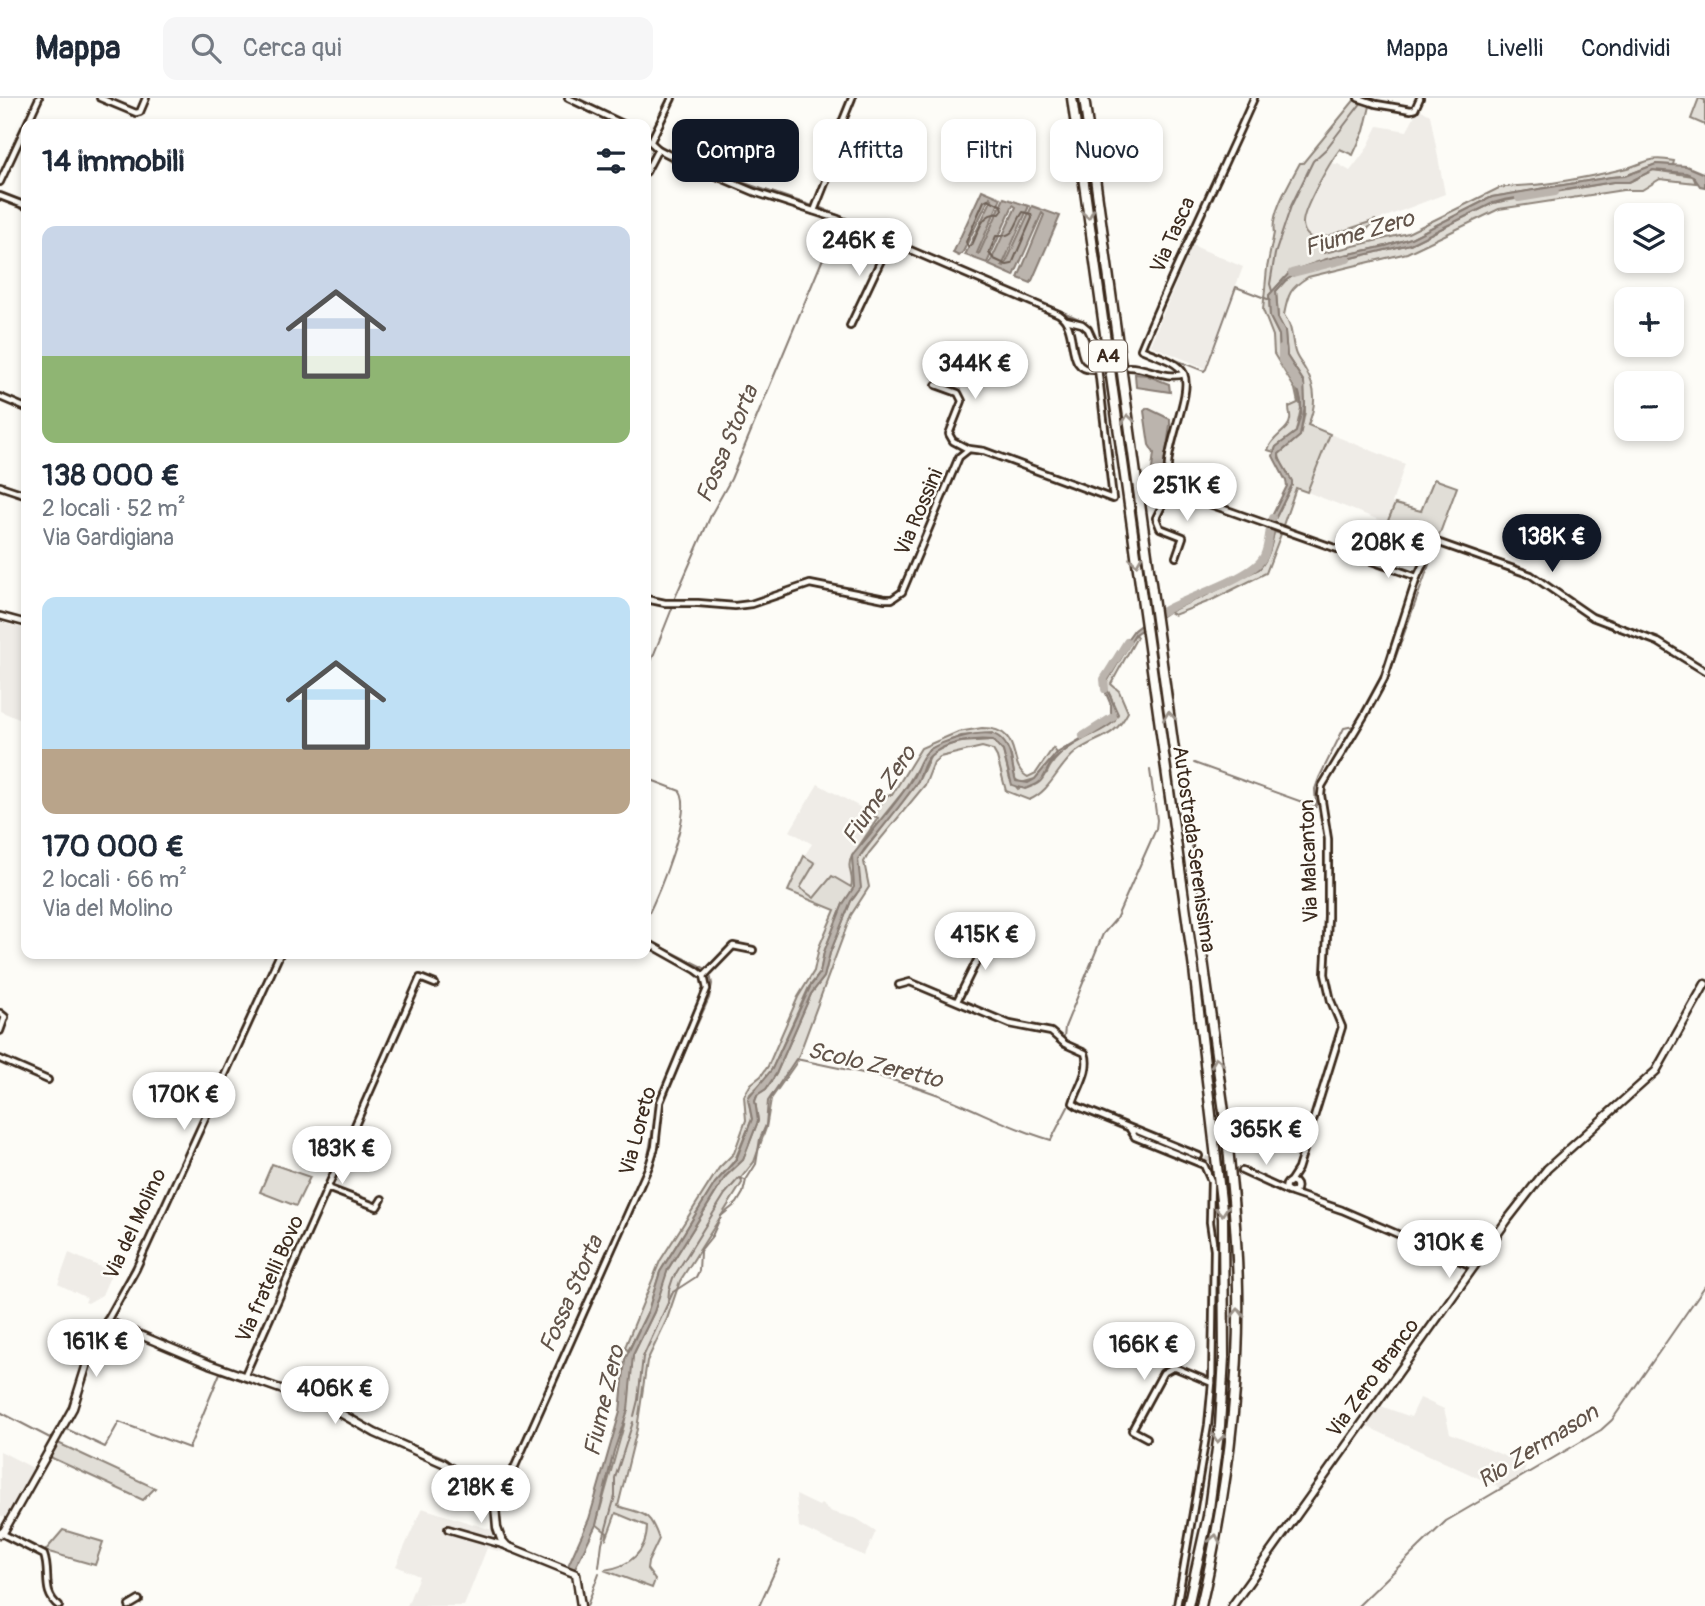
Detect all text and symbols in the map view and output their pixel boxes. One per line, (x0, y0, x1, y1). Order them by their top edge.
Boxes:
search box (163, 17, 653, 80)
text: Mappa (35, 28, 121, 69)
icon: search (187, 29, 225, 67)
text: Cerca qui (243, 32, 342, 64)
text: Mappa (1386, 34, 1448, 63)
text: Livelli (1486, 34, 1543, 63)
text: Condividi (1581, 34, 1670, 63)
chip: Compra (672, 119, 799, 182)
chip: Affitta (813, 119, 927, 182)
chip: Filtri (941, 119, 1036, 182)
chip: Nuovo (1050, 119, 1163, 182)
icon: filters (592, 142, 630, 180)
text: 14 immobili (42, 143, 184, 180)
street label: Via Tasca (1144, 193, 1202, 277)
water label: Fiume Zero (1301, 203, 1419, 262)
map controls (1614, 203, 1684, 441)
button: layers (1614, 203, 1684, 273)
one-way arrow (1080, 208, 1095, 220)
pin: 246K € (802, 218, 916, 278)
text: 246K € (822, 226, 896, 255)
icon: home (273, 271, 399, 397)
button: + (1614, 287, 1684, 357)
road number: A4 (1089, 340, 1127, 372)
pin: 344K € (918, 342, 1032, 401)
text: 344K € (938, 349, 1012, 378)
button: − (1614, 371, 1684, 441)
water label: Fossa Storta (689, 380, 765, 507)
one-way arrow (1121, 413, 1136, 424)
text: 138 000 € (42, 457, 180, 494)
street label: Via Rossini (889, 464, 950, 560)
pin: 251K € (1130, 464, 1244, 523)
text: 251K € (1153, 471, 1221, 500)
text: 2 locali · 52 m² (42, 494, 186, 523)
pin: 138K € (1495, 514, 1609, 574)
pin: 208K € (1331, 520, 1445, 580)
text: 138K € (1518, 522, 1586, 551)
text: Via Gardigiana (42, 523, 174, 552)
text: 208K € (1351, 528, 1425, 557)
one-way arrow (1128, 555, 1143, 567)
icon: home (273, 642, 399, 768)
one-way arrow (1161, 710, 1176, 722)
water label: Fiume Zero (835, 739, 923, 850)
street label: Autostrada Serenissima (1166, 744, 1222, 954)
street label: Via Malcanton (1293, 799, 1325, 923)
text: 170 000 € (42, 828, 184, 865)
text: 2 locali · 66 m² (42, 865, 187, 894)
text: Via del Molino (42, 894, 173, 923)
pin: 415K € (928, 912, 1042, 972)
text: 415K € (951, 920, 1019, 949)
water label: Scolo Zeretto (805, 1035, 947, 1095)
one-way arrow (1210, 1057, 1225, 1068)
pin: 170K € (127, 1072, 241, 1132)
text: 170K € (149, 1080, 219, 1109)
street label: Via Loreto (613, 1084, 663, 1178)
pin: 365K € (1209, 1108, 1323, 1167)
text: 365K € (1230, 1115, 1302, 1144)
pin: 183K € (285, 1126, 399, 1186)
text: 183K € (308, 1134, 376, 1163)
street label: Via del Molino (98, 1164, 172, 1284)
one-way arrow (1214, 1206, 1229, 1217)
street label: Via fratelli Bovo (230, 1211, 310, 1347)
pin: 310K € (1392, 1220, 1506, 1280)
text: 310K € (1413, 1228, 1485, 1257)
water label: Fossa Storta (532, 1230, 610, 1357)
one-way arrow (1230, 1308, 1246, 1318)
street label: Via Zero Branco (1321, 1313, 1425, 1443)
pin: 161K € (39, 1320, 153, 1379)
pin: 166K € (1087, 1322, 1201, 1382)
text: 161K € (63, 1327, 129, 1356)
text: 166K € (1109, 1330, 1179, 1359)
water label: Fiume Zero (577, 1341, 631, 1459)
pin: 406K € (278, 1366, 392, 1426)
text: 406K € (297, 1374, 373, 1403)
water label: Rio Zermason (1472, 1397, 1604, 1494)
one-way arrow (1211, 1432, 1226, 1444)
pin: 218K € (424, 1466, 538, 1525)
text: 218K € (447, 1473, 515, 1502)
one-way arrow (1207, 1533, 1222, 1545)

